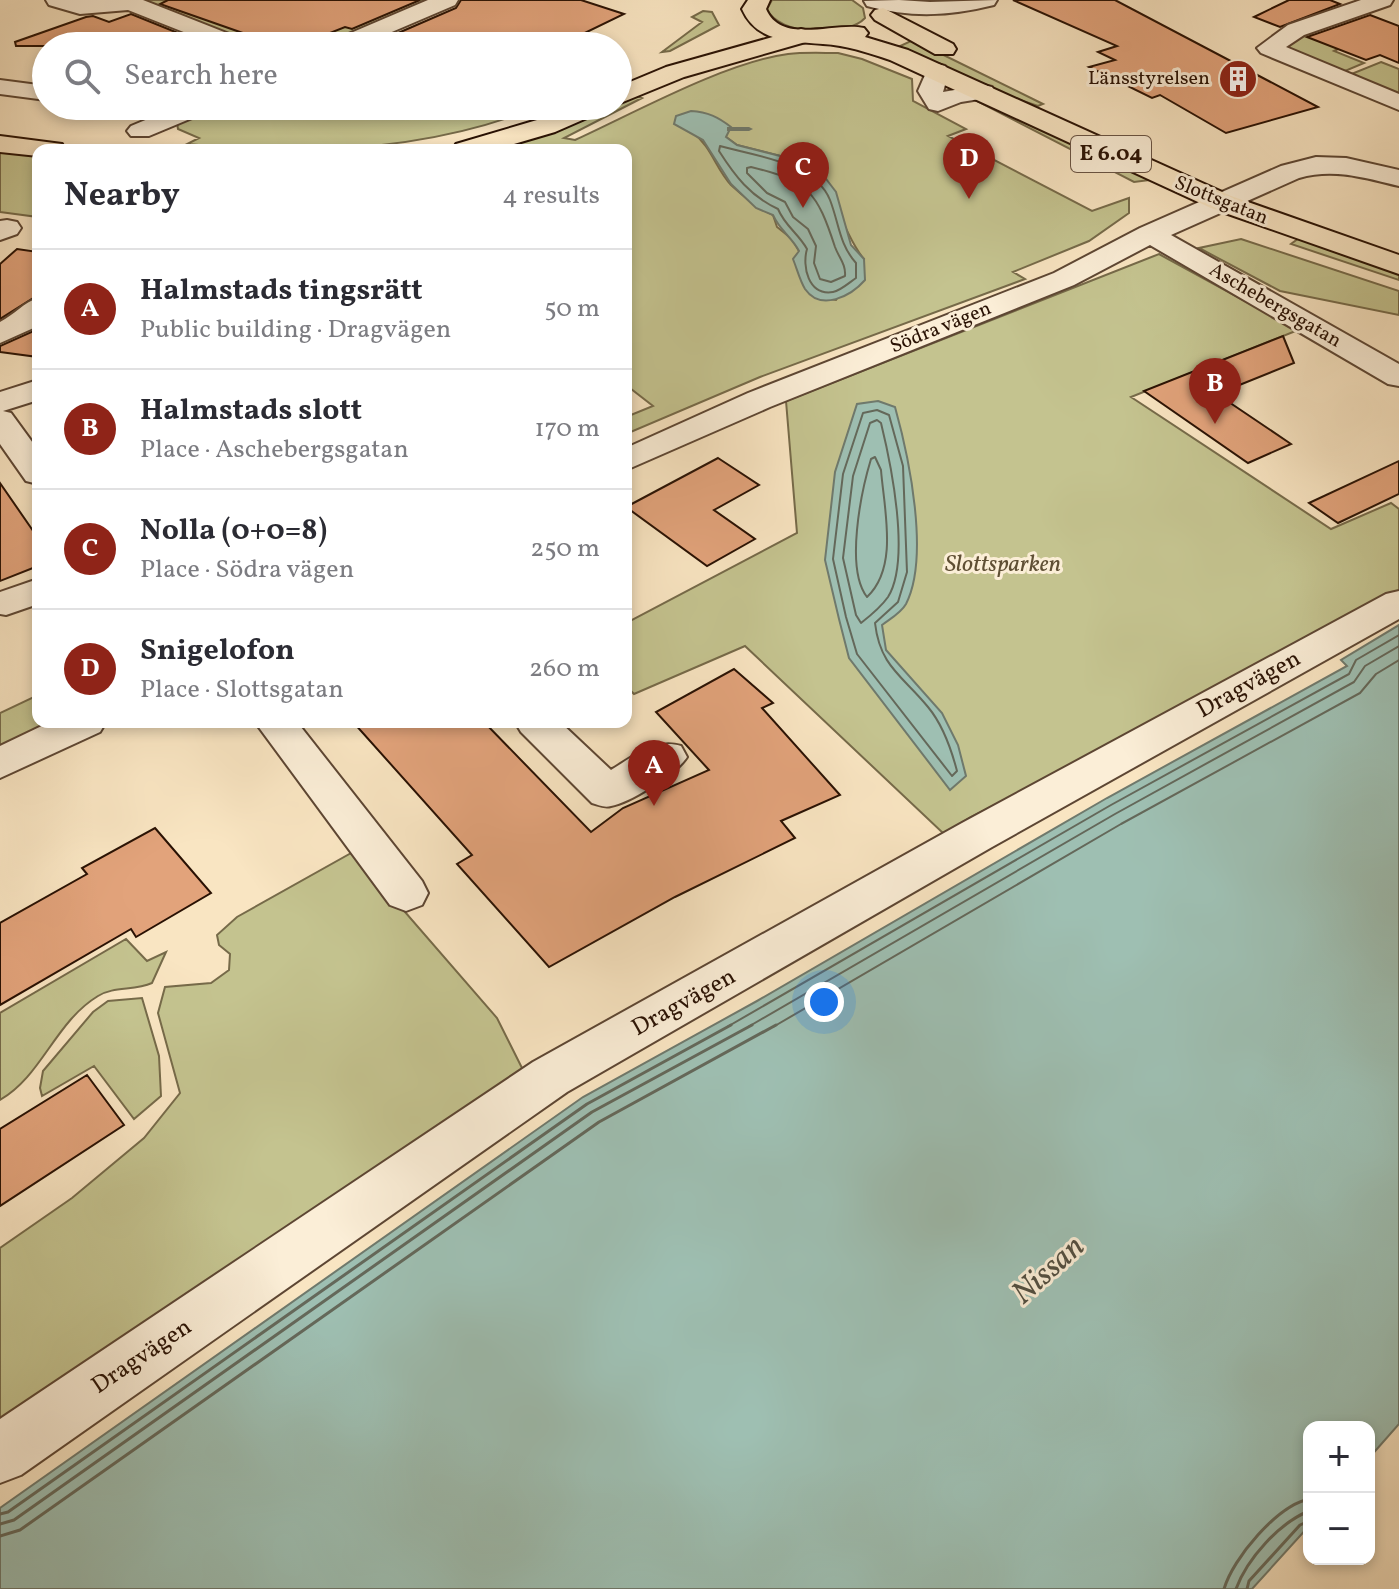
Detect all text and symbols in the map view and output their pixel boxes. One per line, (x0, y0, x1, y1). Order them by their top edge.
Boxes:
search box (32, 32, 632, 120)
icon: search (60, 54, 104, 98)
text: Search here (124, 55, 278, 97)
building icon: Länsstyrelsen (1217, 58, 1259, 100)
place label: Länsstyrelsen (1088, 65, 1210, 93)
pin: D (943, 133, 995, 199)
road number: E 6.04 (1071, 136, 1151, 172)
pin: C (777, 142, 829, 208)
street label: Slottsgatan (1170, 169, 1272, 233)
text: Nearby (64, 173, 180, 220)
text: 4 results (502, 178, 600, 214)
street label: Aschebergsgatan (1204, 257, 1347, 355)
text: Halmstads tingsrätt (140, 270, 423, 312)
text: A (81, 291, 99, 327)
text: 50 m (544, 291, 600, 327)
street label: Södra vägen (886, 295, 996, 361)
text: Public building · Dragvägen (140, 312, 451, 348)
pin: B (1189, 358, 1241, 424)
text: Halmstads slott (140, 390, 362, 432)
text: B (81, 411, 99, 447)
text: 170 m (535, 411, 600, 447)
text: Place · Aschebergsgatan (140, 432, 409, 468)
text: Nolla (0+0=8) (140, 510, 327, 552)
text: C (82, 531, 98, 567)
text: 250 m (530, 531, 600, 567)
park label: Slottsparken (945, 548, 1061, 582)
text: Place · Södra vägen (140, 552, 354, 588)
text: Snigelofon (140, 630, 295, 672)
street label: Dragvägen (1191, 642, 1307, 728)
text: D (80, 651, 100, 687)
text: 260 m (529, 651, 600, 687)
text: Place · Slottsgatan (140, 672, 344, 708)
pin: A (628, 740, 680, 806)
street label: Dragvägen (626, 960, 742, 1046)
your location (804, 982, 844, 1022)
water label: Nissan (1003, 1226, 1095, 1316)
street label: Dragvägen (85, 1311, 199, 1403)
map controls (1303, 1421, 1375, 1565)
button: + (1303, 1421, 1375, 1493)
button: − (1303, 1493, 1375, 1565)

